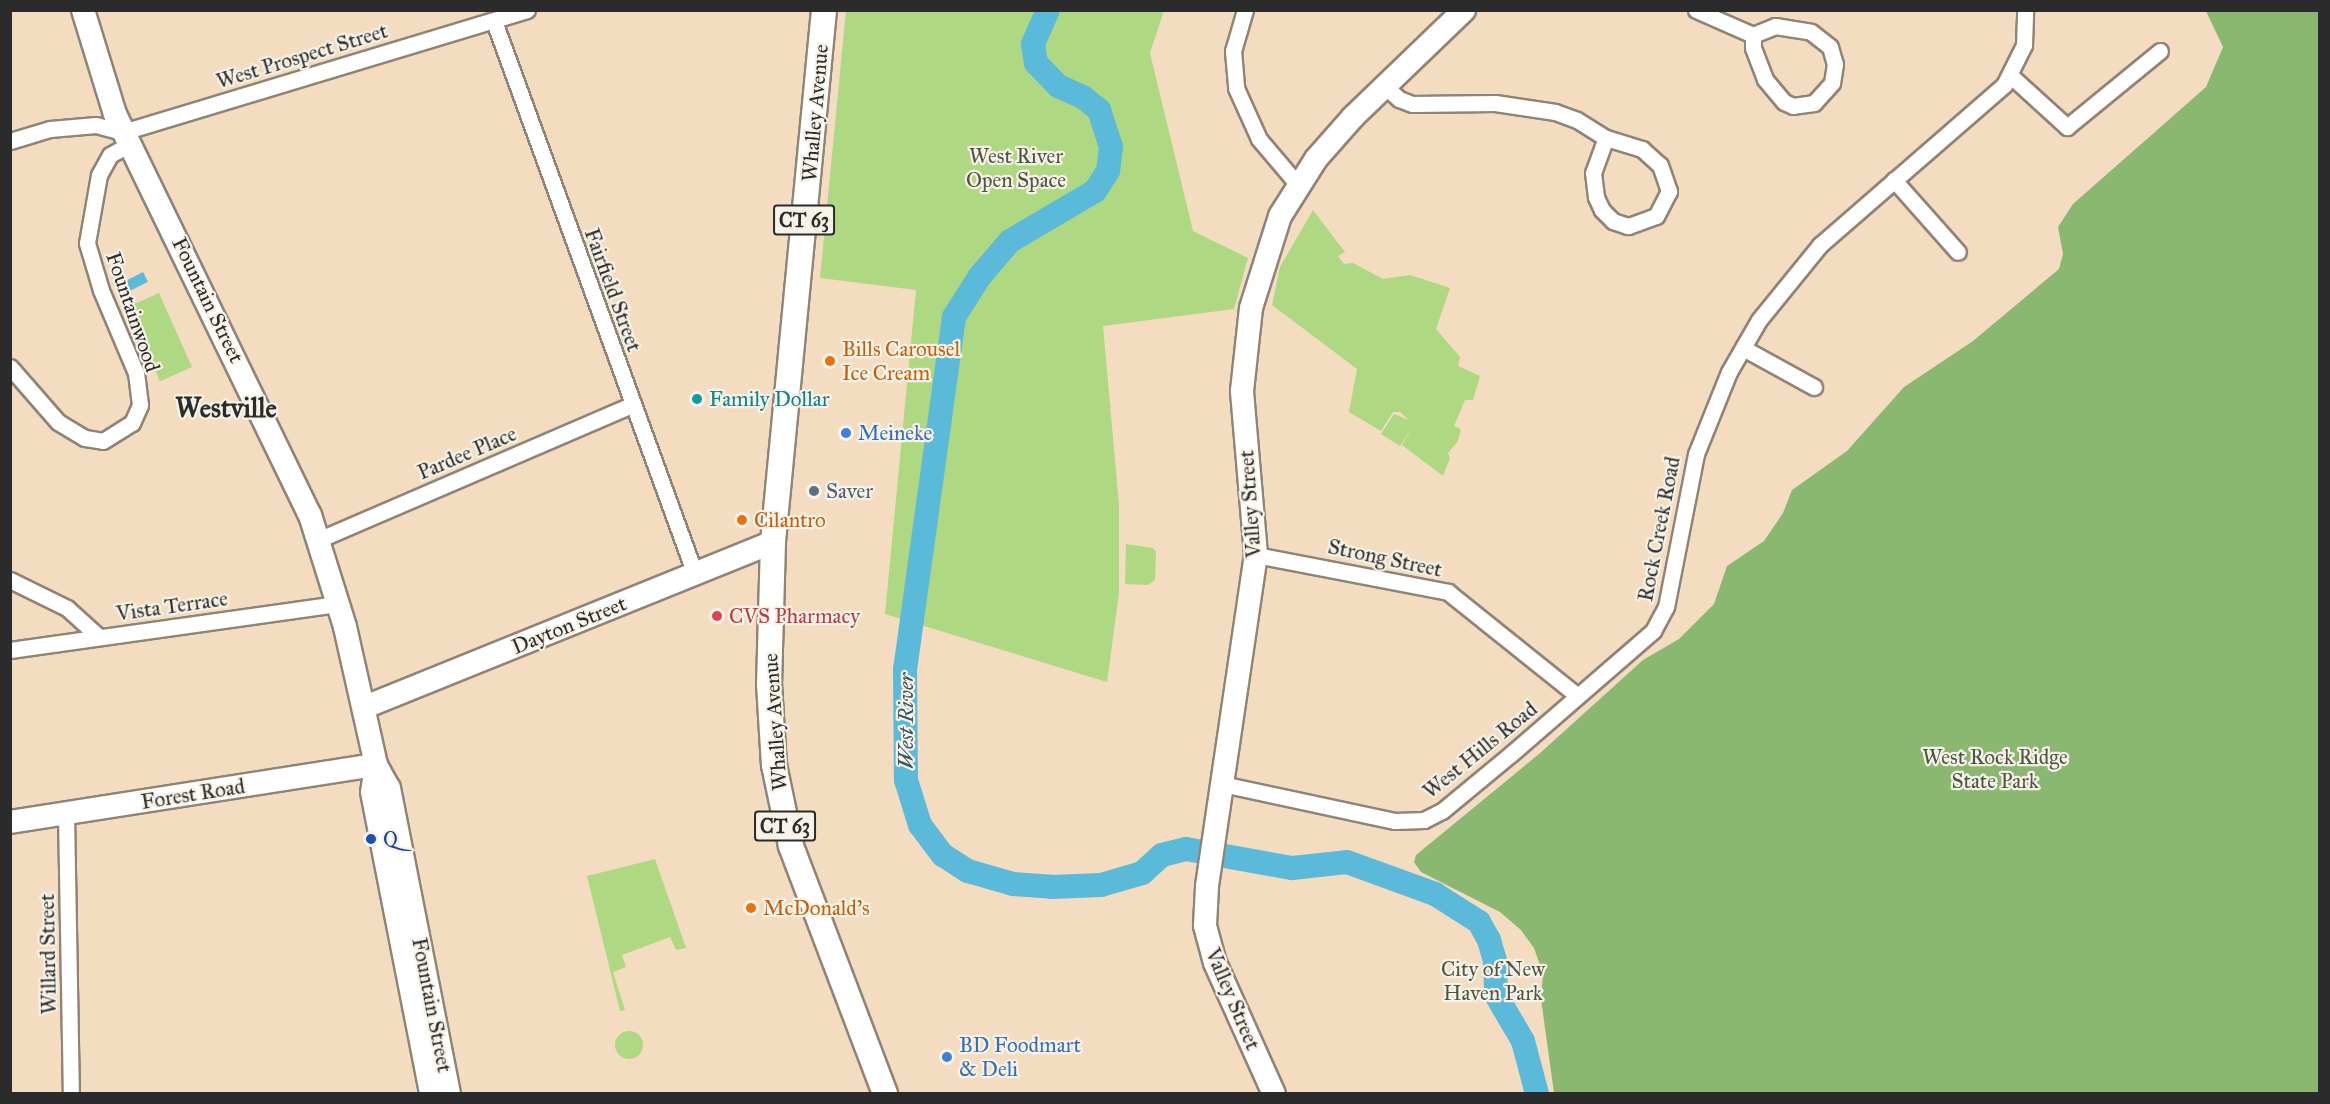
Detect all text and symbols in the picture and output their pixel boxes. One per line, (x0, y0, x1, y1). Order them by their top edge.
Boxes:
street label: West Prospect Street (213, 18, 391, 94)
street label: Whalley Avenue (796, 43, 834, 183)
park label: West River Open Space (966, 143, 1066, 193)
road number: CT 63 (772, 203, 836, 237)
street label: Fairfield Street (579, 225, 647, 355)
street label: Fountain Street (167, 233, 249, 367)
street label: Fountainwood (101, 249, 165, 375)
place label: Bills Carousel Ice Cream (842, 336, 960, 386)
marker: Bills Carousel Ice Cream (823, 354, 837, 368)
place label: Family Dollar (709, 386, 830, 412)
district label: Westville (175, 392, 277, 424)
marker: Family Dollar (690, 392, 704, 406)
place label: Meineke (858, 420, 932, 446)
street label: Pardee Place (414, 421, 520, 485)
marker: Meineke (839, 426, 853, 440)
street label: Valley Street (1234, 449, 1266, 559)
street label: Rock Creek Road (1633, 454, 1685, 604)
place label: Saver (826, 478, 873, 504)
marker: Saver (807, 484, 821, 498)
place label: Cilantro (754, 507, 826, 533)
marker: Cilantro (735, 513, 749, 527)
street label: Strong Street (1326, 534, 1444, 582)
street label: Vista Terrace (115, 586, 229, 626)
street label: Dayton Street (508, 591, 630, 659)
place label: CVS Pharmacy (729, 603, 860, 629)
marker: CVS Pharmacy (710, 609, 724, 623)
street label: Whalley Avenue (758, 652, 792, 792)
water label: West River (893, 673, 919, 769)
street label: West Hills Road (1418, 696, 1542, 804)
park label: West Rock Ridge State Park (1922, 744, 2068, 794)
street label: Forest Road (139, 773, 247, 815)
road number: CT 63 (754, 809, 816, 843)
place label: Q (383, 826, 398, 852)
marker: Q (364, 832, 378, 846)
street label: Willard Street (34, 893, 62, 1015)
place label: McDonald's (763, 895, 870, 921)
marker: McDonald's (744, 901, 758, 915)
street label: Fountain Street (407, 936, 457, 1074)
street label: Valley Street (1200, 944, 1266, 1054)
park label: City of New Haven Park (1441, 956, 1545, 1006)
place label: BD Foodmart & Deli (959, 1032, 1081, 1082)
marker: BD Foodmart & Deli (940, 1050, 954, 1064)

